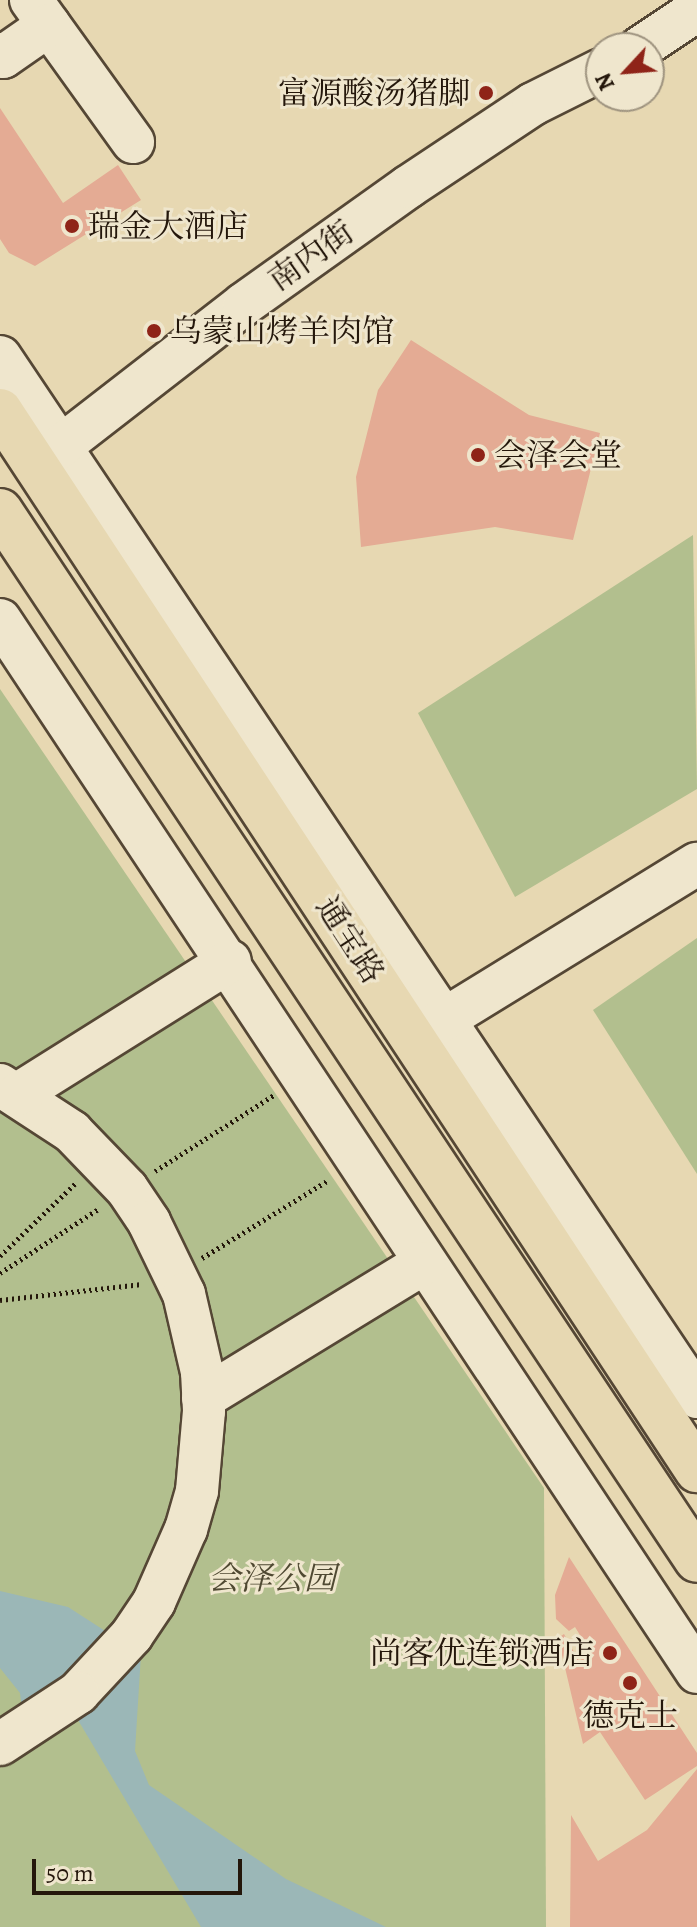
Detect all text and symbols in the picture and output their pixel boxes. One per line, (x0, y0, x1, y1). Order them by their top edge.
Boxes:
north arrow (585, 32, 665, 112)
text: N (588, 68, 622, 95)
place label: 富源酸汤猪脚 (278, 74, 470, 112)
marker: 富源酸汤猪脚 (477, 84, 495, 102)
place label: 瑞金大酒店 (88, 207, 248, 245)
street label: 南内街 (261, 213, 361, 299)
marker: 瑞金大酒店 (63, 217, 81, 235)
place label: 乌蒙山烤羊肉馆 (170, 312, 394, 350)
marker: 乌蒙山烤羊肉馆 (145, 322, 163, 340)
place label: 会泽会堂 (494, 436, 622, 474)
marker: 会泽会堂 (469, 446, 487, 464)
street label: 通宝路 (308, 889, 392, 991)
park label: 会泽公园 (208, 1559, 336, 1597)
place label: 尚客优连锁酒店 (370, 1634, 594, 1672)
marker: 尚客优连锁酒店 (601, 1644, 619, 1662)
marker: 德克士 (621, 1674, 639, 1692)
place label: 德克士 (582, 1696, 678, 1734)
scale bar (36, 1843, 246, 1893)
text: 50 m (46, 1857, 94, 1889)

